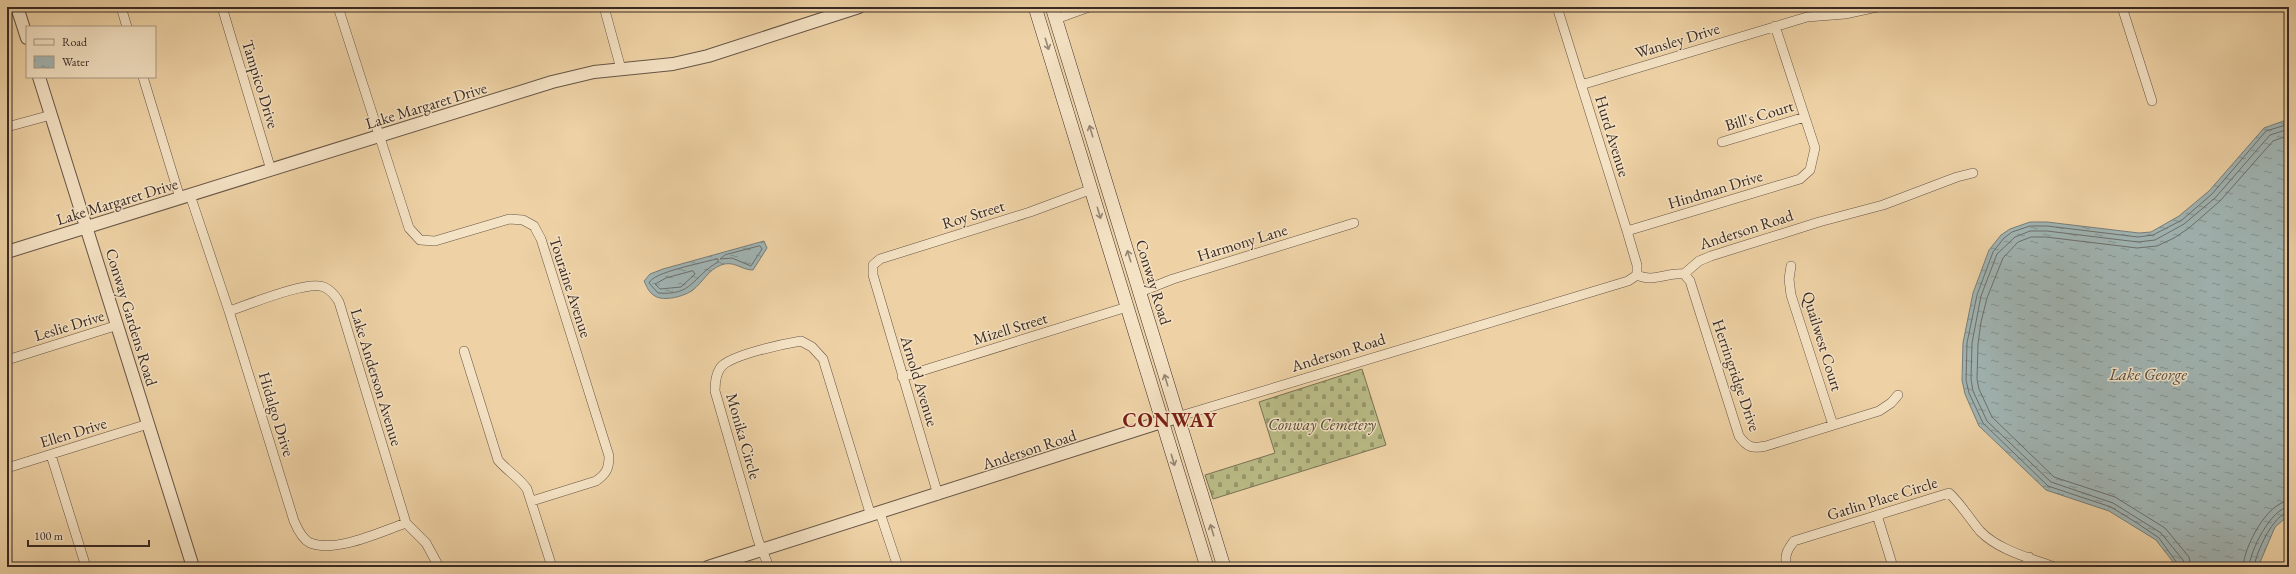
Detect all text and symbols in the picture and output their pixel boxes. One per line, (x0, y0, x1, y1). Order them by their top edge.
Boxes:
street label: Wansley Drive (1632, 18, 1722, 63)
legend (26, 26, 156, 78)
text: Road (62, 34, 88, 50)
street label: Tampico Drive (237, 37, 284, 131)
one-way arrow (1044, 38, 1051, 51)
text: Water (62, 54, 89, 70)
street label: Lake Margaret Drive (363, 77, 489, 134)
street label: Hurd Avenue (1590, 93, 1635, 179)
street label: Bill's Court (1722, 95, 1796, 136)
one-way arrow (1087, 125, 1094, 138)
street label: Hindman Drive (1665, 165, 1765, 214)
street label: Lake Margaret Drive (54, 173, 180, 230)
street label: Roy Street (939, 195, 1007, 234)
street label: Anderson Road (1696, 204, 1797, 255)
one-way arrow (1096, 206, 1103, 219)
street label: Harmony Lane (1194, 219, 1290, 266)
street label: Touraine Avenue (544, 234, 597, 340)
street label: Conway Road (1131, 237, 1177, 328)
street label: Conway Gardens Road (101, 246, 163, 389)
one-way arrow (1125, 249, 1132, 262)
street label: Quailwest Court (1797, 289, 1848, 393)
street label: Leslie Drive (32, 305, 107, 346)
street label: Lake Anderson Avenue (346, 306, 407, 448)
street label: Mizell Street (970, 307, 1050, 350)
street label: Herringridge Drive (1708, 316, 1766, 434)
street label: Anderson Road (1288, 328, 1389, 377)
street label: Arnold Avenue (896, 332, 943, 429)
water label: Lake George (2108, 363, 2187, 385)
street label: Hidalgo Drive (254, 369, 299, 459)
one-way arrow (1162, 374, 1169, 387)
street label: Monika Circle (721, 391, 766, 482)
district label: CONWAY (1122, 407, 1218, 433)
street label: Ellen Drive (37, 412, 109, 453)
park label: Conway Cemetery (1268, 414, 1377, 435)
street label: Anderson Road (979, 424, 1080, 475)
one-way arrow (1170, 453, 1178, 465)
street label: Gatlin Place Circle (1824, 472, 1940, 525)
scale bar (28, 522, 149, 548)
one-way arrow (1208, 524, 1216, 536)
text: 100 m (34, 528, 64, 544)

